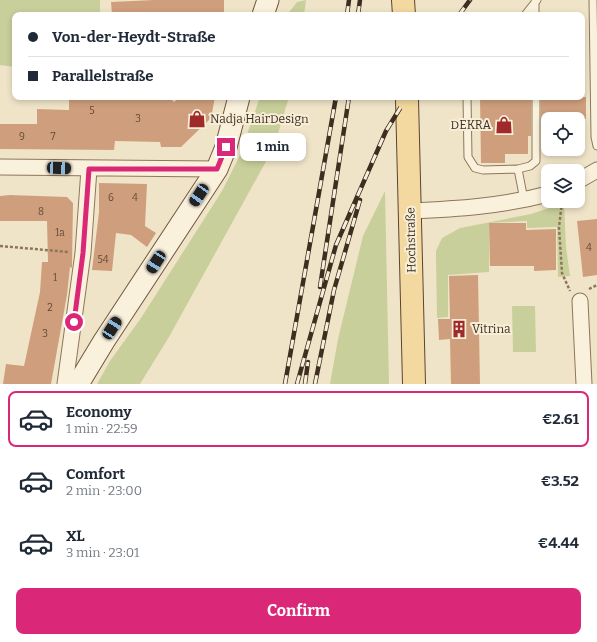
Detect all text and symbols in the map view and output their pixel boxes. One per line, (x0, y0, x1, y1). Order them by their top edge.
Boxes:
text: Von-der-Heydt-Straße (52, 28, 216, 46)
text: Parallelstraße (52, 67, 153, 85)
house number: 5 (89, 105, 95, 117)
shop icon: Nadja HairDesign (187, 109, 207, 129)
place label: Nadja HairDesign (210, 112, 309, 126)
map controls (541, 112, 585, 208)
button: locate (541, 112, 585, 156)
house number: 3 (135, 113, 141, 125)
shop icon: DEKRA (494, 115, 514, 135)
place label: DEKRA (451, 118, 491, 132)
house number: 9 (19, 131, 25, 143)
house number: 7 (50, 131, 56, 143)
callout: 1 min (240, 133, 306, 161)
route end (217, 138, 235, 156)
text: 1 min (257, 139, 289, 154)
car (47, 162, 71, 174)
button: layers (541, 164, 585, 208)
car (187, 182, 211, 208)
house number: 6 (108, 192, 114, 204)
house number: 4 (132, 192, 138, 204)
house number: 8 (38, 206, 44, 218)
street label: Hochstraße (403, 207, 419, 273)
house number: 1a (55, 227, 65, 239)
house number: 4 (586, 242, 592, 254)
car (144, 249, 168, 275)
house number: 54 (97, 254, 109, 266)
house number: 1 (53, 272, 57, 284)
house number: 2 (47, 302, 53, 314)
route start (65, 313, 83, 331)
car (100, 315, 124, 341)
building icon: Vitrina (449, 319, 469, 339)
place label: Vitrina (472, 322, 511, 336)
house number: 3 (42, 328, 48, 340)
icon: car (18, 401, 54, 437)
text: Economy (66, 403, 132, 421)
text: €2.61 (542, 410, 579, 428)
text: 1 min · 22:59 (66, 421, 138, 436)
icon: car (18, 463, 54, 499)
text: Comfort (66, 465, 125, 483)
text: €3.52 (541, 472, 579, 490)
text: 2 min · 23:00 (66, 483, 142, 498)
icon: car (18, 525, 54, 561)
text: XL (66, 527, 85, 545)
text: €4.44 (538, 534, 579, 552)
text: 3 min · 23:01 (66, 545, 139, 560)
button: Confirm (16, 588, 581, 634)

